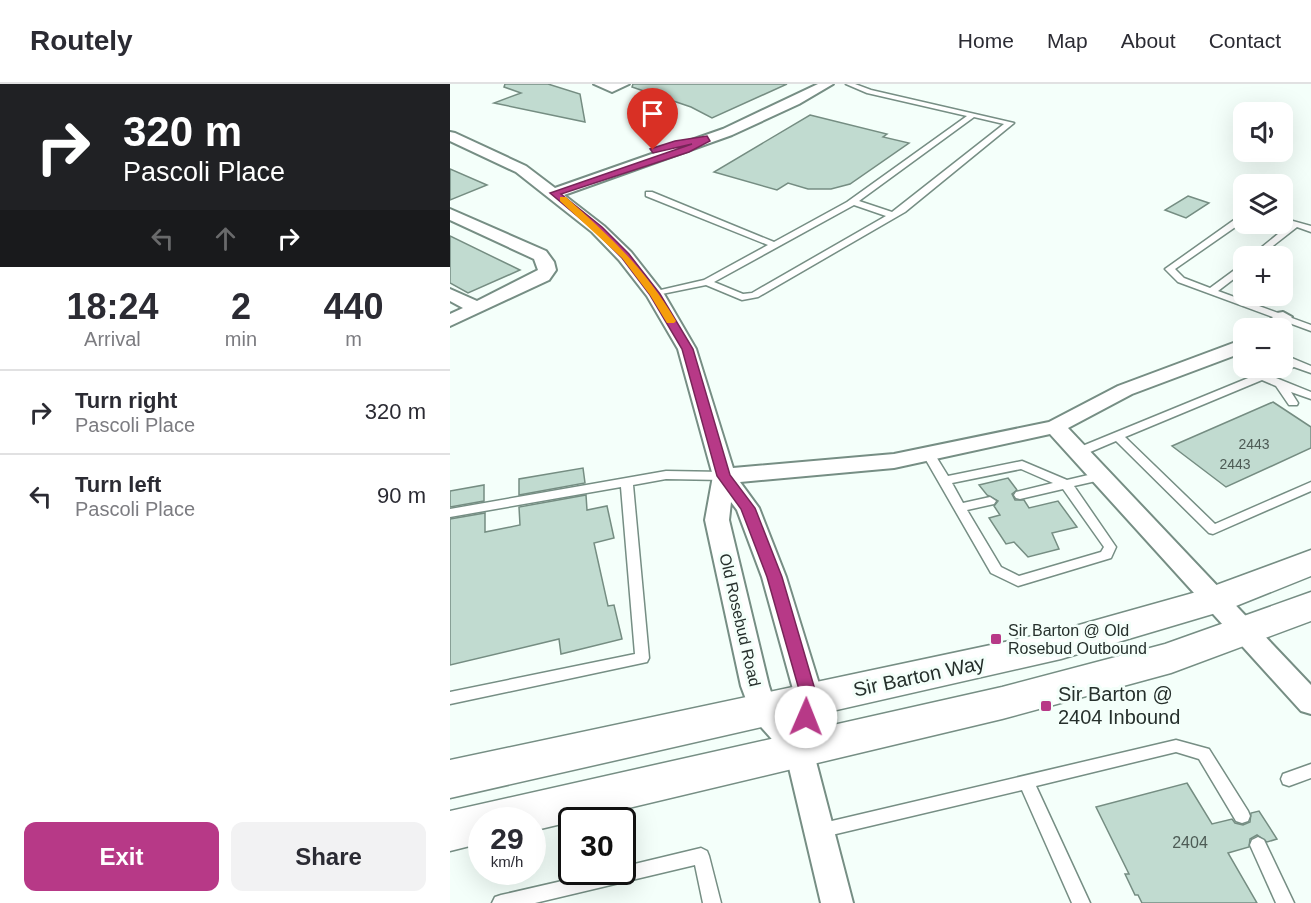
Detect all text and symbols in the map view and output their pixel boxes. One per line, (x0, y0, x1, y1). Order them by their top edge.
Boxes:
text: Routely (30, 25, 133, 56)
text: Home (958, 29, 1014, 52)
text: Map (1047, 29, 1088, 52)
text: About (1121, 29, 1176, 52)
text: Contact (1209, 29, 1281, 52)
pin (627, 88, 678, 150)
icon: arrive (636, 97, 669, 130)
map controls (1233, 102, 1293, 378)
button: sound (1233, 102, 1293, 162)
icon: right (24, 108, 102, 186)
text: 320 m (123, 108, 242, 155)
text: Pascoli Place (123, 157, 285, 187)
button: layers (1233, 174, 1293, 234)
icon: left (146, 222, 179, 255)
icon: ahead (209, 222, 242, 255)
icon: right (272, 222, 305, 255)
button: + (1233, 246, 1293, 306)
text: 18:24 (66, 286, 158, 327)
text: 2 (231, 286, 251, 327)
text: 440 (323, 286, 384, 327)
button: − (1233, 318, 1293, 378)
text: Arrival (84, 328, 141, 350)
text: min (225, 328, 257, 350)
text: m (345, 328, 362, 350)
text: Turn right (75, 388, 177, 413)
icon: right (24, 396, 57, 429)
text: 320 m (365, 399, 426, 424)
text: Pascoli Place (75, 414, 195, 436)
house number: 2443 (1238, 436, 1270, 452)
house number: 2443 (1219, 456, 1251, 472)
text: Turn left (75, 472, 161, 497)
icon: left (24, 480, 57, 513)
text: 90 m (377, 483, 426, 508)
text: Pascoli Place (75, 498, 195, 520)
street label: Old Rosebud Road (716, 552, 764, 688)
place label: Sir Barton @ Old Rosebud Outbound (1008, 622, 1147, 657)
marker: Sir Barton @ Old Rosebud Outbound (989, 632, 1003, 646)
street label: Sir Barton Way (851, 651, 987, 701)
place label: Sir Barton @ 2404 Inbound (1058, 683, 1180, 728)
position arrow (774, 685, 838, 749)
marker: Sir Barton @ 2404 Inbound (1039, 699, 1053, 713)
speed limit sign: 30 (558, 807, 636, 885)
button: Exit (24, 822, 219, 891)
button: Share (231, 822, 426, 891)
text: 29 (490, 822, 524, 855)
house number: 2404 (1172, 834, 1208, 851)
text: km/h (491, 853, 523, 870)

